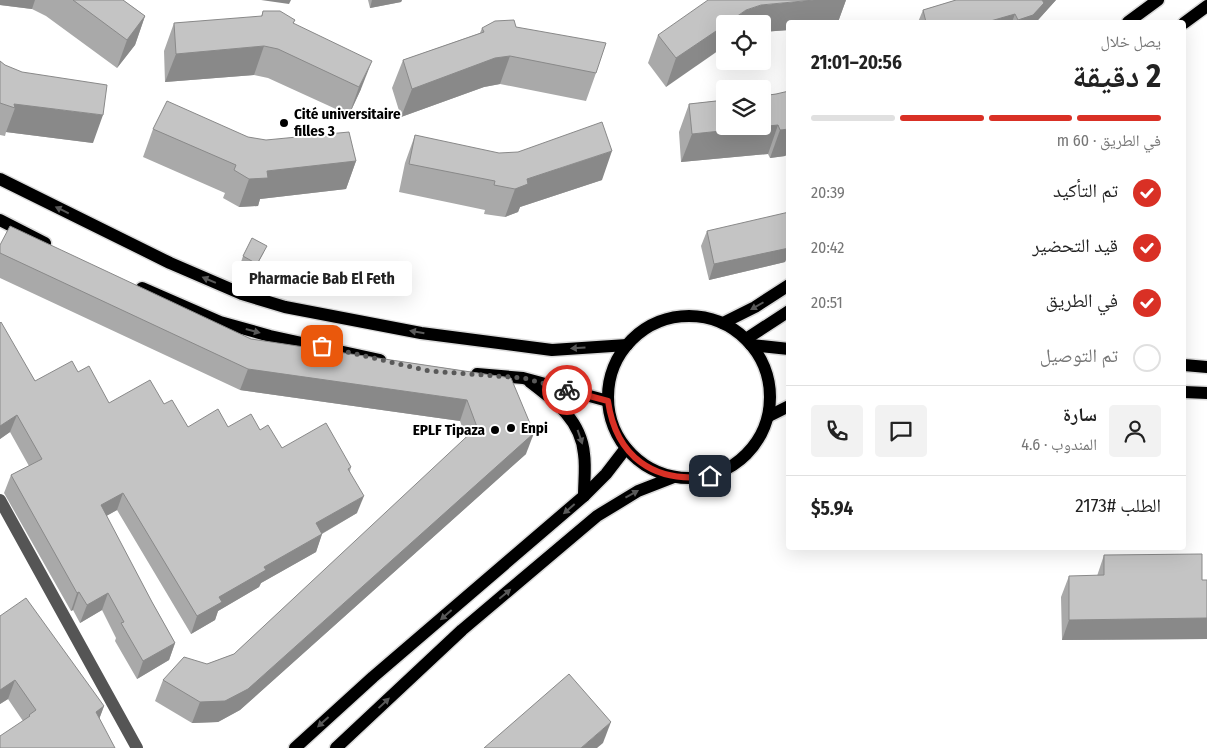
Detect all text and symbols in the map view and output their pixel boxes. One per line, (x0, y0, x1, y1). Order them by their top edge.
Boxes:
map controls (716, 15, 771, 135)
button: locate (716, 15, 771, 70)
text: يصل خلال (1100, 32, 1161, 51)
text: 20:56–21:01 (811, 51, 902, 74)
text: 2 دقيقة (1072, 57, 1161, 95)
button: layers (716, 80, 771, 135)
place label: Cité universitaire filles 3 (294, 105, 401, 140)
marker: Cité universitaire filles 3 (278, 117, 290, 129)
text: في الطريق · 60 m (1057, 131, 1161, 150)
text: تم التأكيد (1053, 179, 1118, 202)
icon: check (1133, 179, 1161, 207)
text: 20:39 (811, 183, 845, 202)
one-way arrow (55, 206, 70, 214)
text: قيد التحضير (1032, 234, 1118, 257)
icon: check (1133, 234, 1161, 262)
text: 20:42 (811, 238, 844, 257)
callout: Pharmacie Bab El Feth (232, 261, 412, 296)
text: Pharmacie Bab El Feth (249, 269, 395, 288)
one-way arrow (202, 275, 216, 283)
text: في الطريق (1046, 289, 1118, 312)
icon: check (1133, 289, 1161, 317)
text: 20:51 (811, 293, 843, 312)
one-way arrow (750, 301, 763, 310)
pin (301, 325, 343, 367)
one-way arrow (245, 327, 260, 335)
one-way arrow (409, 327, 425, 335)
icon: bag (308, 332, 336, 360)
text: تم التوصيل (1040, 344, 1118, 367)
one-way arrow (570, 345, 586, 353)
courier (542, 365, 592, 415)
icon: bike (553, 376, 581, 404)
text: سارة (1063, 403, 1097, 426)
button: phone (811, 405, 863, 457)
button: chat (875, 405, 927, 457)
button: person (1109, 405, 1161, 457)
place label: Enpi (521, 419, 548, 437)
place label: EPLF Tipaza (413, 421, 486, 439)
marker: Enpi (505, 422, 517, 434)
marker: EPLF Tipaza (489, 424, 501, 436)
one-way arrow (576, 430, 584, 445)
text: المندوب · 4.6 (1021, 435, 1097, 454)
pin (689, 455, 731, 497)
icon: home (696, 462, 724, 490)
one-way arrow (625, 490, 640, 498)
text: الطلب #2173 (1075, 494, 1161, 517)
text: $5.94 (811, 497, 853, 520)
one-way arrow (563, 504, 576, 515)
one-way arrow (499, 589, 511, 600)
one-way arrow (440, 609, 452, 621)
one-way arrow (378, 697, 390, 709)
one-way arrow (318, 716, 330, 728)

